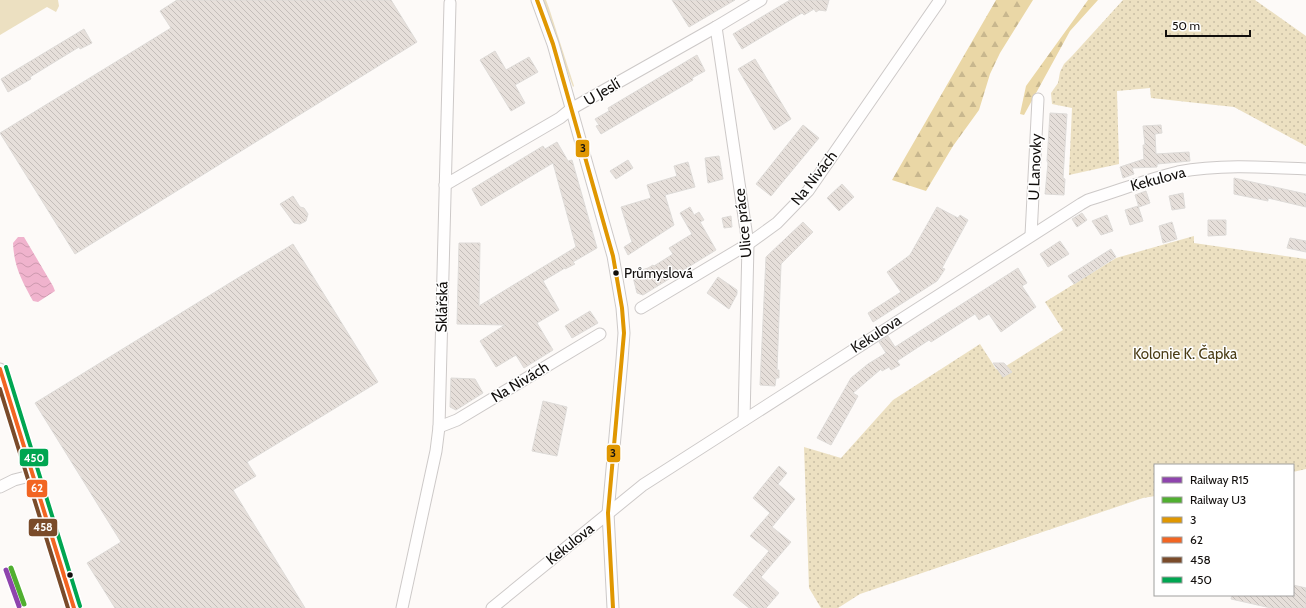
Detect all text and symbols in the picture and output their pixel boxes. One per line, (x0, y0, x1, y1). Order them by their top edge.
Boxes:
scale bar (1166, 12, 1250, 38)
text: 50 m (1172, 18, 1200, 33)
street label: U Jeslí (581, 75, 623, 109)
street label: U Lanovky (1025, 133, 1045, 201)
line badge: 3 (575, 139, 590, 158)
text: 3 (580, 141, 586, 155)
street label: Na Nivách (787, 147, 841, 209)
street label: Kekulova (1128, 163, 1188, 195)
street label: Ulice práce (730, 187, 756, 259)
place label: Průmyslová (624, 264, 693, 282)
marker: Průmyslová (611, 268, 621, 278)
street label: Sklářská (433, 281, 451, 333)
street label: Kekulova (847, 311, 905, 357)
park label: Kolonie K. Čapka (1133, 344, 1238, 363)
street label: Na Nivách (488, 358, 552, 406)
line badge: 3 (606, 444, 621, 463)
text: 3 (610, 446, 616, 460)
line badge: 450 (19, 448, 49, 467)
text: 450 (24, 451, 44, 465)
legend (1154, 464, 1294, 596)
text: Railway R15 (1190, 472, 1249, 487)
line badge: 62 (26, 479, 48, 498)
text: 62 (31, 481, 43, 495)
text: Railway U3 (1190, 492, 1246, 507)
text: 3 (1190, 512, 1197, 527)
line badge: 458 (28, 518, 58, 537)
street label: Kekulova (542, 519, 598, 569)
text: 458 (33, 520, 53, 534)
text: 62 (1190, 532, 1203, 547)
text: 458 (1190, 552, 1211, 567)
unlabelled marker (65, 570, 75, 580)
text: 450 (1190, 572, 1212, 587)

